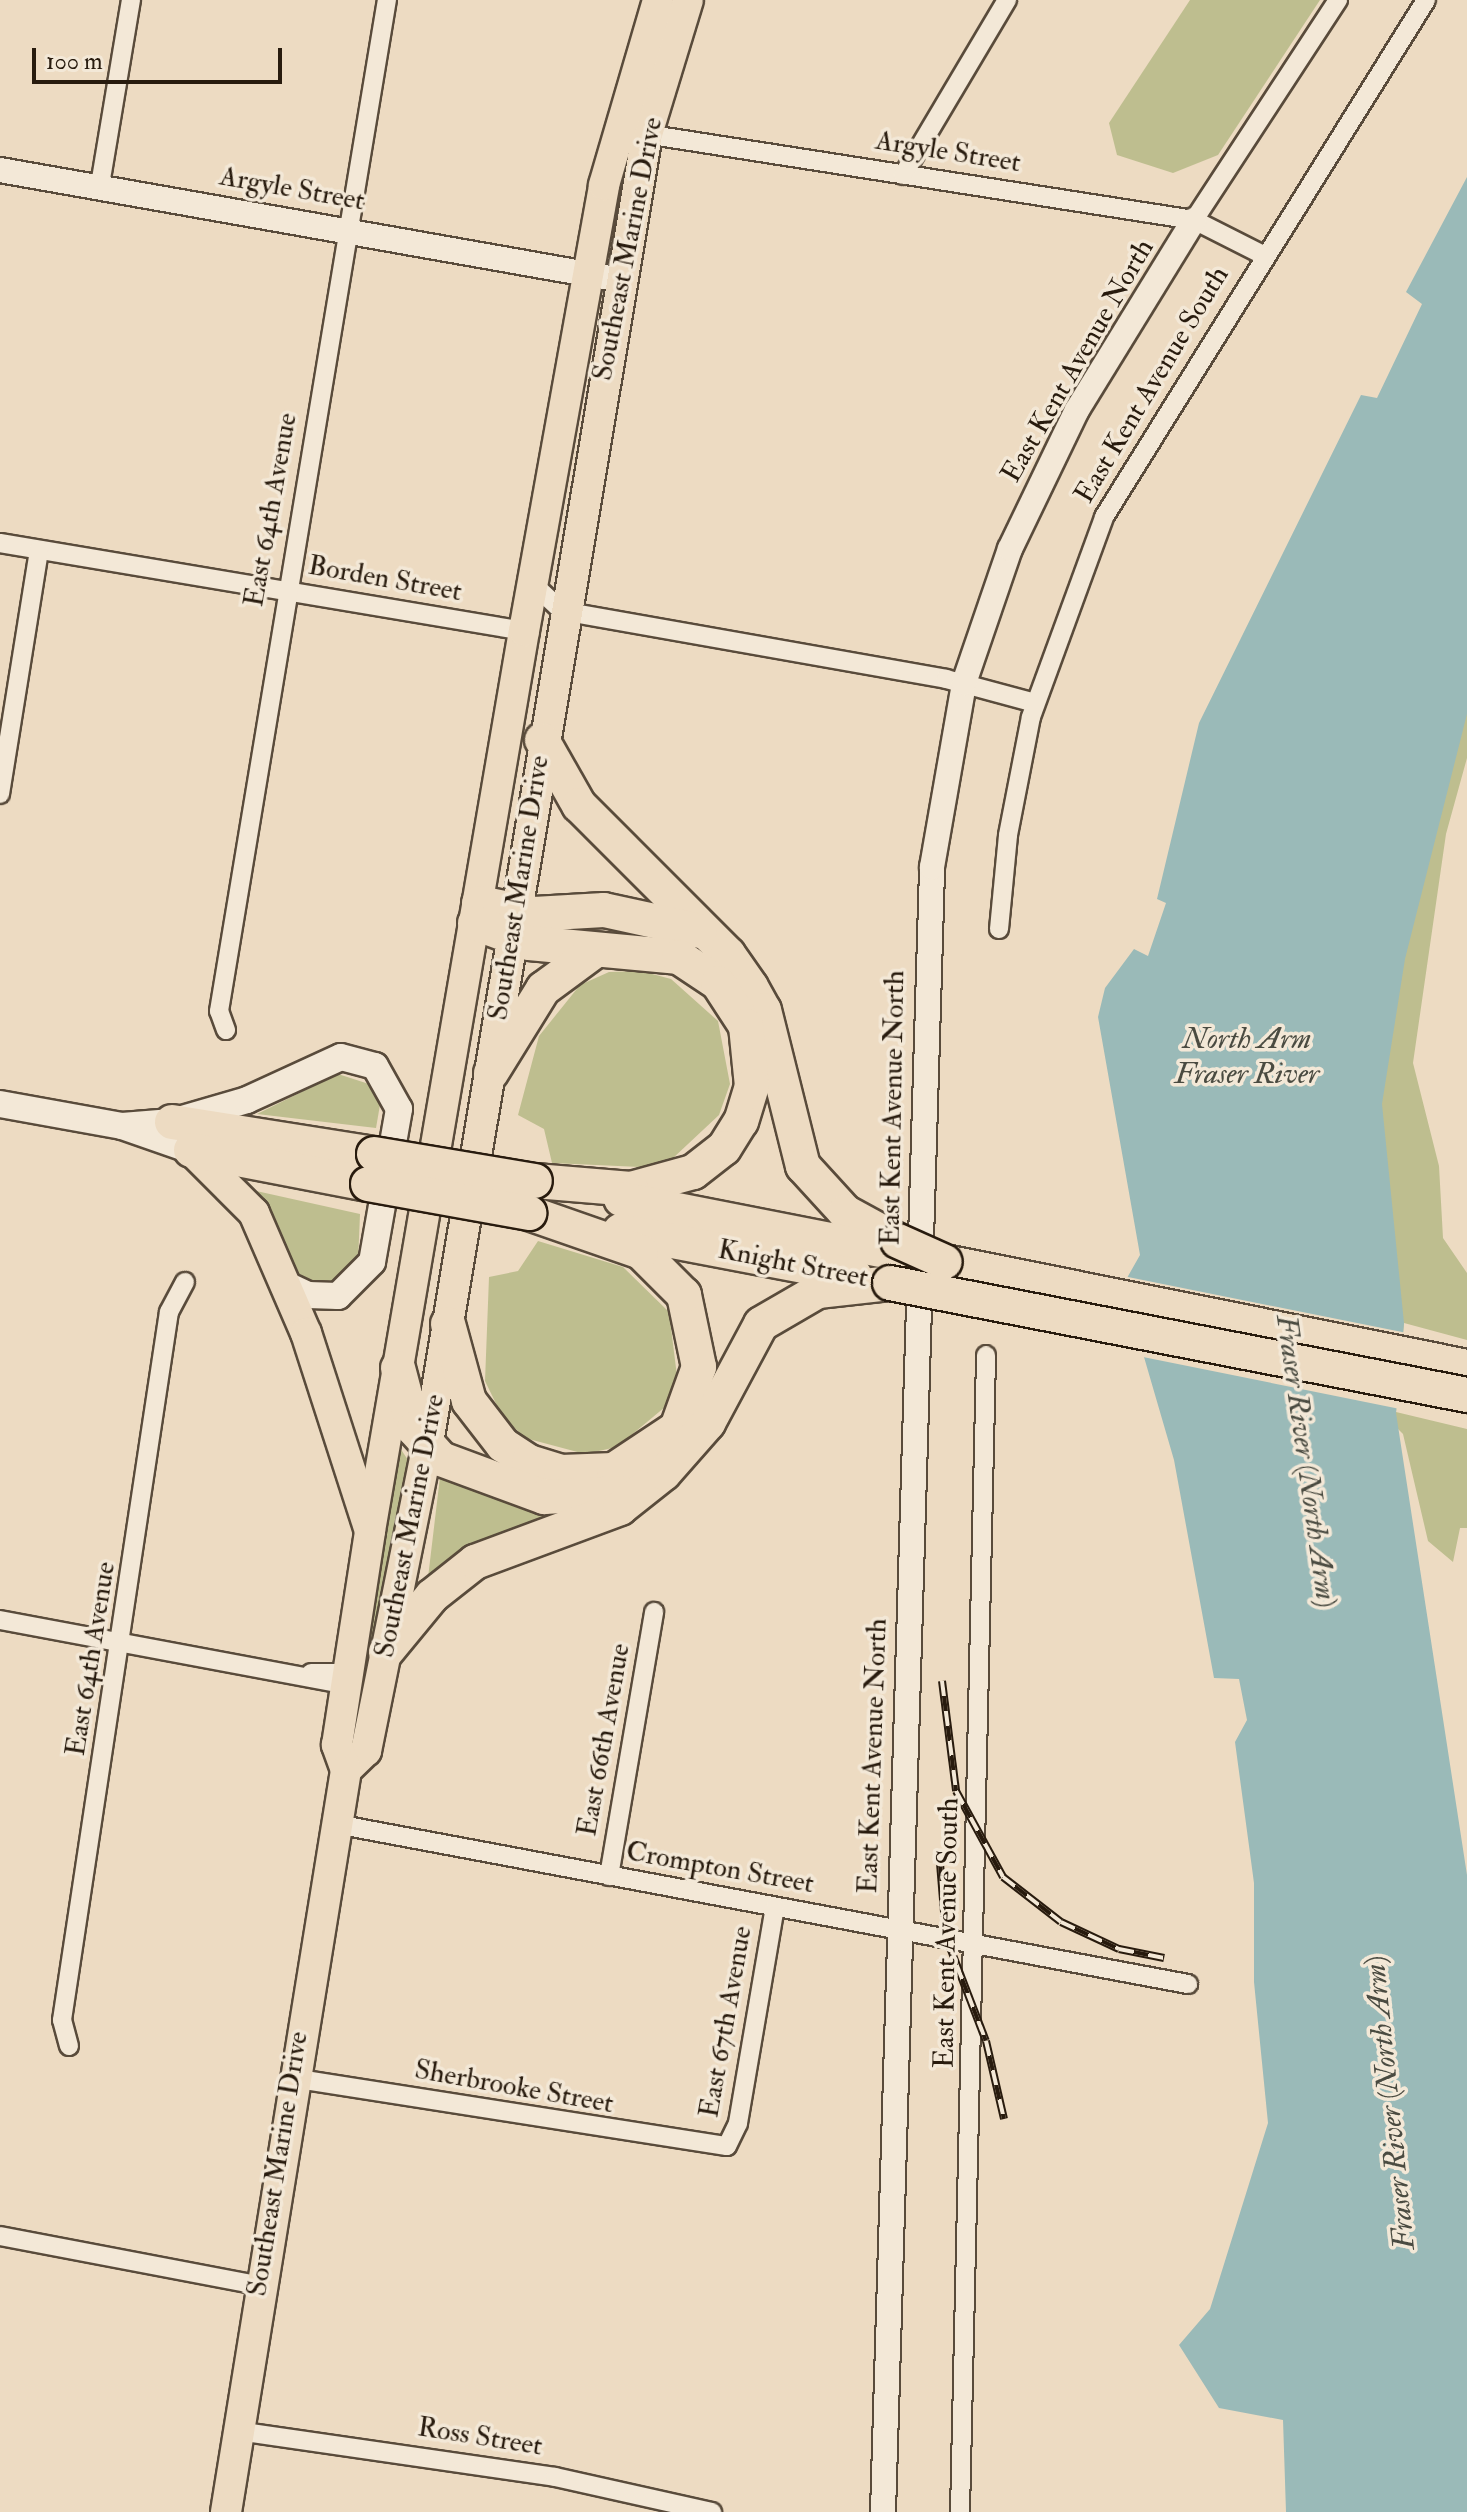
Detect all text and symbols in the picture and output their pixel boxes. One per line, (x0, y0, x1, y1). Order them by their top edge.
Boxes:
scale bar (36, 32, 286, 82)
text: 100 m (46, 46, 103, 77)
street label: Southeast Marine Drive (586, 115, 670, 383)
street label: Argyle Street (873, 124, 1023, 180)
street label: Argyle Street (217, 160, 367, 218)
street label: East Kent Avenue North (995, 233, 1161, 489)
street label: East Kent Avenue South (1068, 260, 1236, 510)
street label: East 64th Avenue (237, 410, 305, 610)
street label: Borden Street (306, 549, 464, 609)
street label: Southeast Marine Drive (481, 753, 557, 1023)
street label: East Kent Avenue North (874, 970, 912, 1246)
water label: North Arm Fraser River (1175, 1021, 1319, 1092)
street label: Knight Street (715, 1233, 871, 1295)
water label: Fraser River (North Arm) (1268, 1313, 1344, 1609)
street label: Southeast Marine Drive (368, 1392, 452, 1660)
street label: East 64th Avenue (59, 1559, 123, 1759)
street label: East Kent Avenue North (851, 1618, 895, 1894)
street label: East 66th Avenue (571, 1641, 637, 1839)
street label: East Kent Avenue South (928, 1797, 966, 2069)
street label: Crompton Street (623, 1835, 817, 1901)
street label: East 67th Avenue (693, 1924, 759, 2120)
water label: Fraser River (North Arm) (1357, 1955, 1423, 2251)
street label: Southeast Marine Drive (240, 2029, 316, 2299)
street label: Sherbrooke Street (412, 2053, 616, 2121)
street label: Ross Street (415, 2411, 545, 2463)

